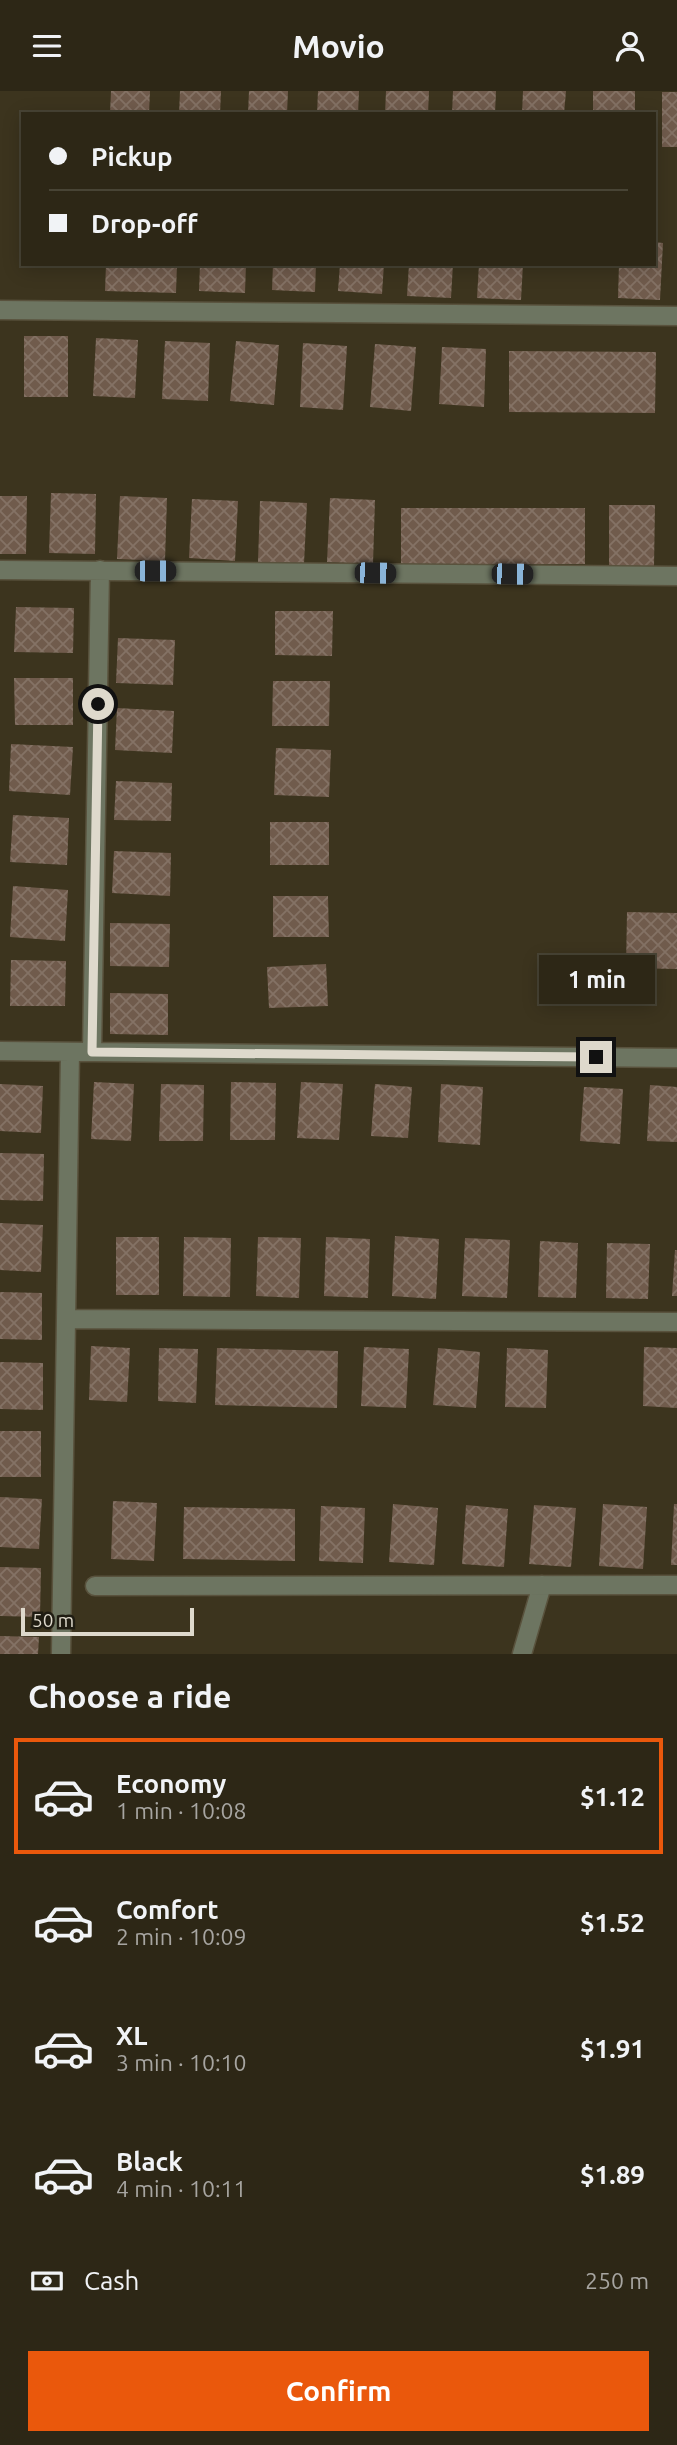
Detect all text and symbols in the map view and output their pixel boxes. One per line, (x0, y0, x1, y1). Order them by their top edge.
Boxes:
icon: menu (28, 27, 66, 65)
icon: person (611, 27, 649, 65)
text: Movio (292, 28, 385, 64)
text: Pickup (91, 142, 173, 171)
text: Drop-off (91, 209, 198, 238)
car (135, 561, 177, 582)
car (354, 562, 397, 584)
car (491, 563, 534, 585)
route start (82, 688, 114, 720)
callout: 1 min (538, 955, 654, 1005)
text: 1 min (568, 967, 626, 992)
route end (580, 1041, 612, 1073)
scale bar (21, 1605, 194, 1637)
text: 50 m (32, 1609, 74, 1631)
text: Choose a ride (28, 1678, 231, 1714)
icon: car (32, 1765, 95, 1828)
text: Economy (116, 1769, 226, 1798)
text: $1.12 (580, 1782, 645, 1811)
text: 1 min · 10:08 (116, 1798, 247, 1823)
icon: car (32, 1891, 95, 1954)
text: Comfort (116, 1895, 219, 1924)
text: $1.52 (580, 1908, 645, 1937)
text: 2 min · 10:09 (116, 1924, 247, 1949)
icon: car (32, 2017, 95, 2080)
text: XL (116, 2021, 147, 2050)
text: $1.91 (580, 2034, 645, 2063)
text: 3 min · 10:10 (116, 2050, 247, 2075)
icon: car (32, 2143, 95, 2206)
text: Black (116, 2147, 183, 2176)
text: $1.89 (580, 2160, 645, 2189)
text: 4 min · 10:11 (116, 2176, 247, 2201)
icon: cash (28, 2262, 66, 2300)
text: Cash (84, 2266, 139, 2295)
text: 250 m (585, 2268, 649, 2293)
button: Confirm (28, 2351, 649, 2431)

